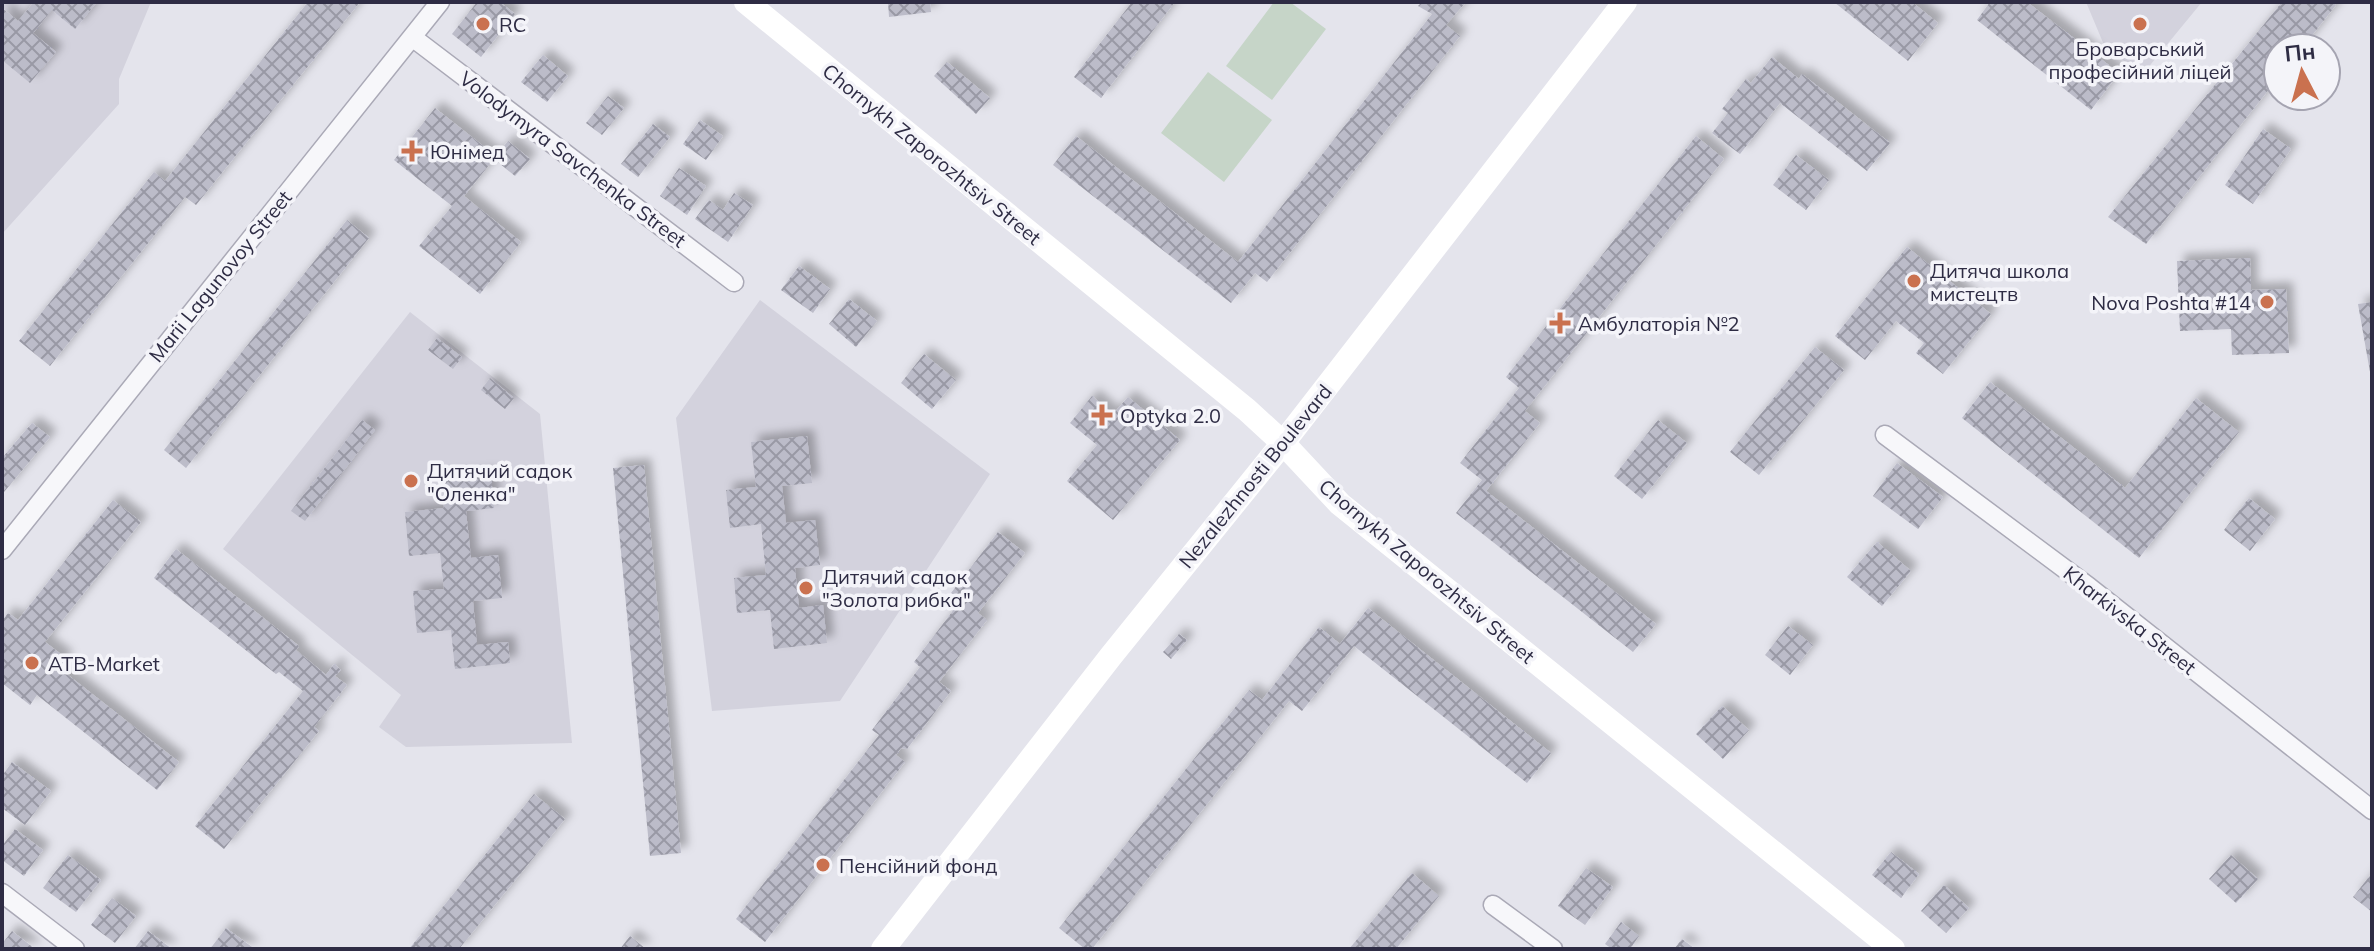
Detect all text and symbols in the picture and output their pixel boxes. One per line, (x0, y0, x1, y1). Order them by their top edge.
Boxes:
place label: RC (499, 12, 526, 37)
marker: RC (474, 15, 492, 33)
marker: Броварський професійний ліцей (2131, 15, 2149, 33)
north arrow (2262, 32, 2342, 112)
place label: Броварський професійний ліцей (2049, 36, 2231, 84)
text: Пн (2283, 37, 2317, 68)
street label: Chornykh Zaporozhtsiv Street (818, 58, 1046, 250)
street label: Volodymyra Savchenka Street (455, 66, 691, 252)
place label: Юнімед (430, 139, 504, 164)
marker: Юнімед (401, 140, 423, 162)
street label: Marii Lagunovoy Street (143, 185, 297, 367)
place label: Дитяча школа мистецтв (1930, 258, 2069, 306)
marker: Дитяча школа мистецтв (1905, 272, 1923, 290)
place label: Nova Poshta #14 (2091, 290, 2251, 315)
marker: Nova Poshta #14 (2258, 293, 2276, 311)
place label: Амбулаторія №2 (1578, 311, 1740, 336)
marker: Амбулаторія №2 (1549, 312, 1571, 334)
street label: Nezalezhnosti Boulevard (1173, 379, 1337, 573)
place label: Optyka 2.0 (1120, 403, 1221, 428)
marker: Optyka 2.0 (1091, 404, 1113, 426)
place label: Дитячий садок "Оленка" (427, 458, 572, 506)
marker: Дитячий садок "Оленка" (402, 472, 420, 490)
street label: Chornykh Zaporozhtsiv Street (1314, 473, 1540, 669)
street label: Kharkivska Street (2059, 560, 2201, 680)
place label: Дитячий садок "Золота рибка" (822, 564, 971, 612)
marker: Дитячий садок "Золота рибка" (797, 579, 815, 597)
place label: ATB-Market (48, 651, 160, 676)
marker: ATB-Market (23, 654, 41, 672)
place label: Пенсійний фонд (839, 853, 997, 878)
marker: Пенсійний фонд (814, 856, 832, 874)

